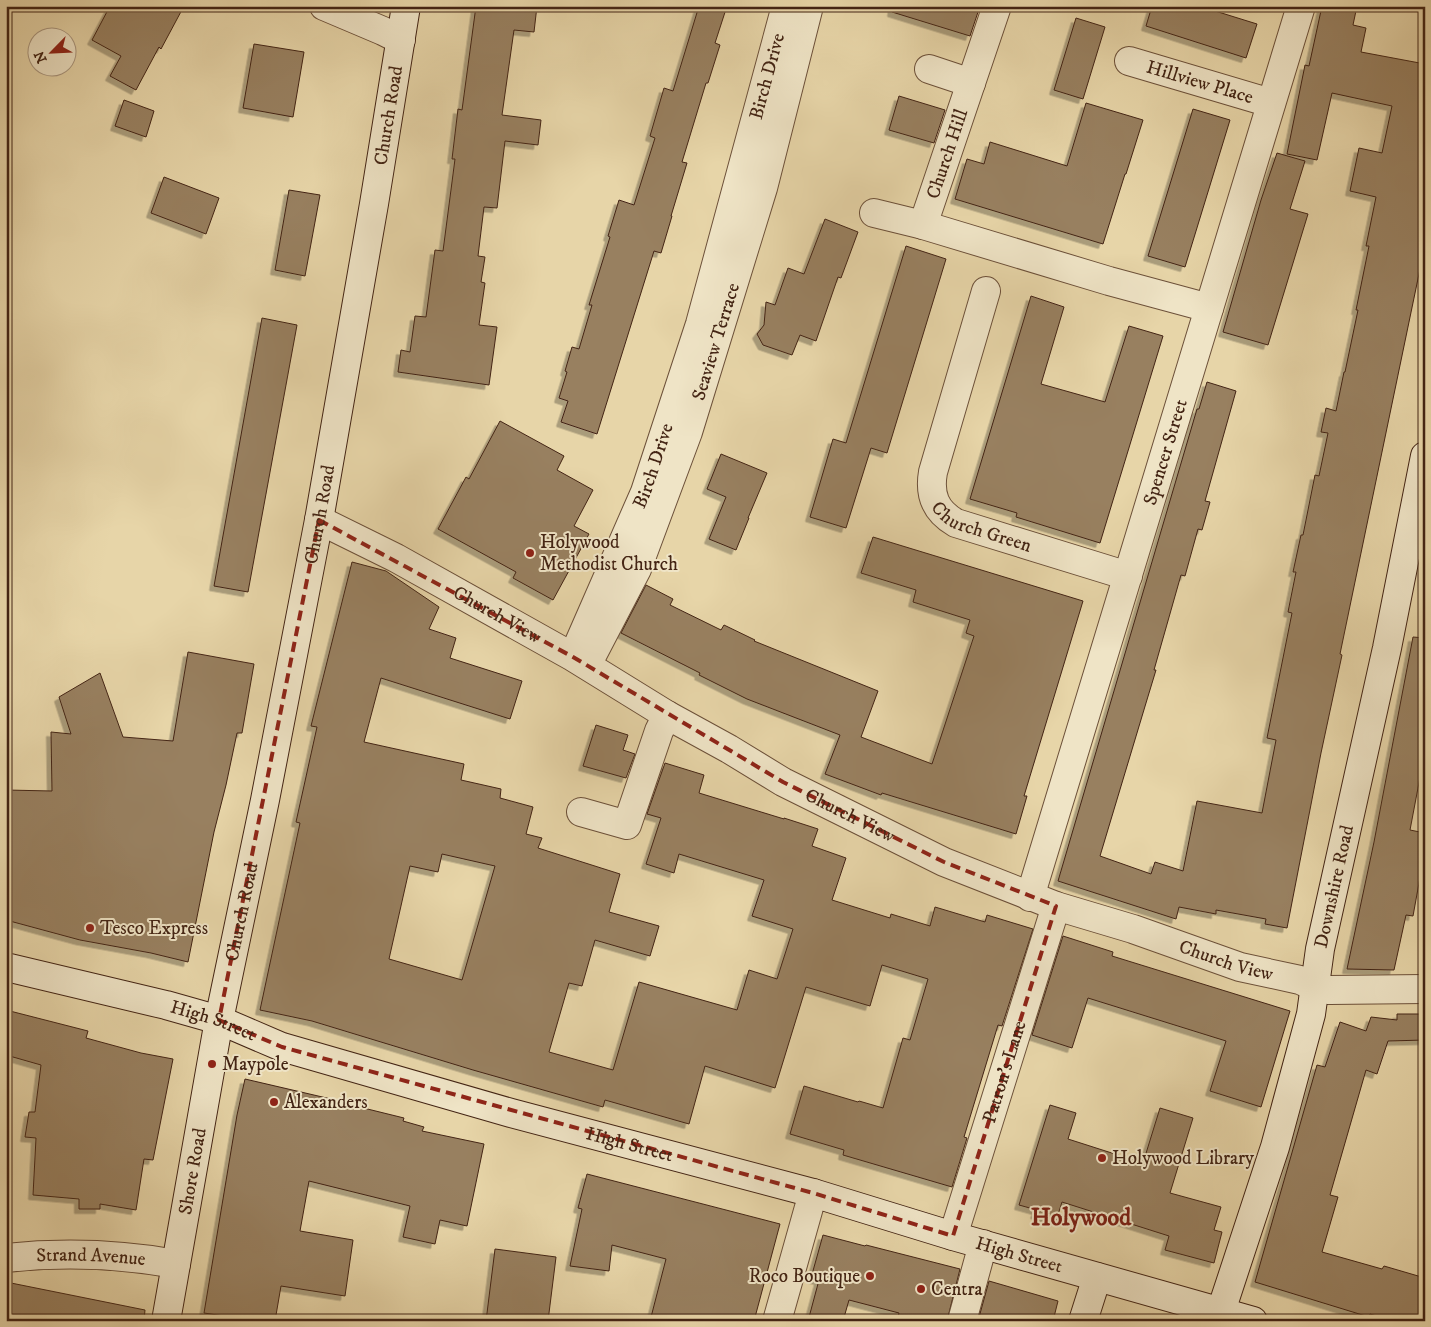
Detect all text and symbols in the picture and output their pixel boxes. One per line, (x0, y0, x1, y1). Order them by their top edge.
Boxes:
north arrow (28, 28, 78, 78)
street label: Birch Drive (744, 31, 790, 122)
text: N (30, 48, 52, 66)
street label: Hillview Place (1144, 55, 1256, 109)
street label: Church Road (369, 64, 408, 167)
street label: Church Hill (921, 106, 973, 202)
street label: Seaview Terrace (687, 280, 745, 403)
street label: Spencer Street (1138, 396, 1192, 508)
street label: Birch Drive (628, 420, 678, 512)
street label: Church Road (299, 463, 340, 566)
street label: Church Green (926, 497, 1034, 557)
place label: Holywood Methodist Church (540, 531, 678, 576)
marker: Holywood Methodist Church (524, 547, 536, 559)
street label: Church View (449, 581, 546, 649)
street label: Church View (801, 783, 899, 847)
street label: Downshire Road (1309, 823, 1359, 950)
street label: Church Road (220, 860, 263, 963)
place label: Tesco Express (100, 917, 208, 940)
marker: Tesco Express (84, 922, 96, 934)
street label: Church View (1176, 935, 1275, 985)
street label: High Street (168, 995, 259, 1046)
street label: Patron's Lane (977, 1018, 1031, 1126)
place label: Maypole (222, 1053, 289, 1076)
marker: Maypole (206, 1058, 218, 1070)
place label: Alexanders (284, 1091, 368, 1114)
marker: Alexanders (268, 1096, 280, 1108)
street label: High Street (583, 1122, 676, 1167)
street label: Shore Road (173, 1126, 211, 1216)
place label: Holywood Library (1112, 1147, 1255, 1170)
marker: Holywood Library (1096, 1152, 1108, 1164)
district label: Holywood (1031, 1203, 1132, 1233)
street label: High Street (973, 1232, 1065, 1278)
street label: Strand Avenue (36, 1243, 147, 1271)
place label: Roco Boutique (749, 1265, 860, 1289)
marker: Roco Boutique (864, 1270, 876, 1282)
place label: Centra (931, 1278, 983, 1301)
marker: Centra (915, 1283, 927, 1295)

